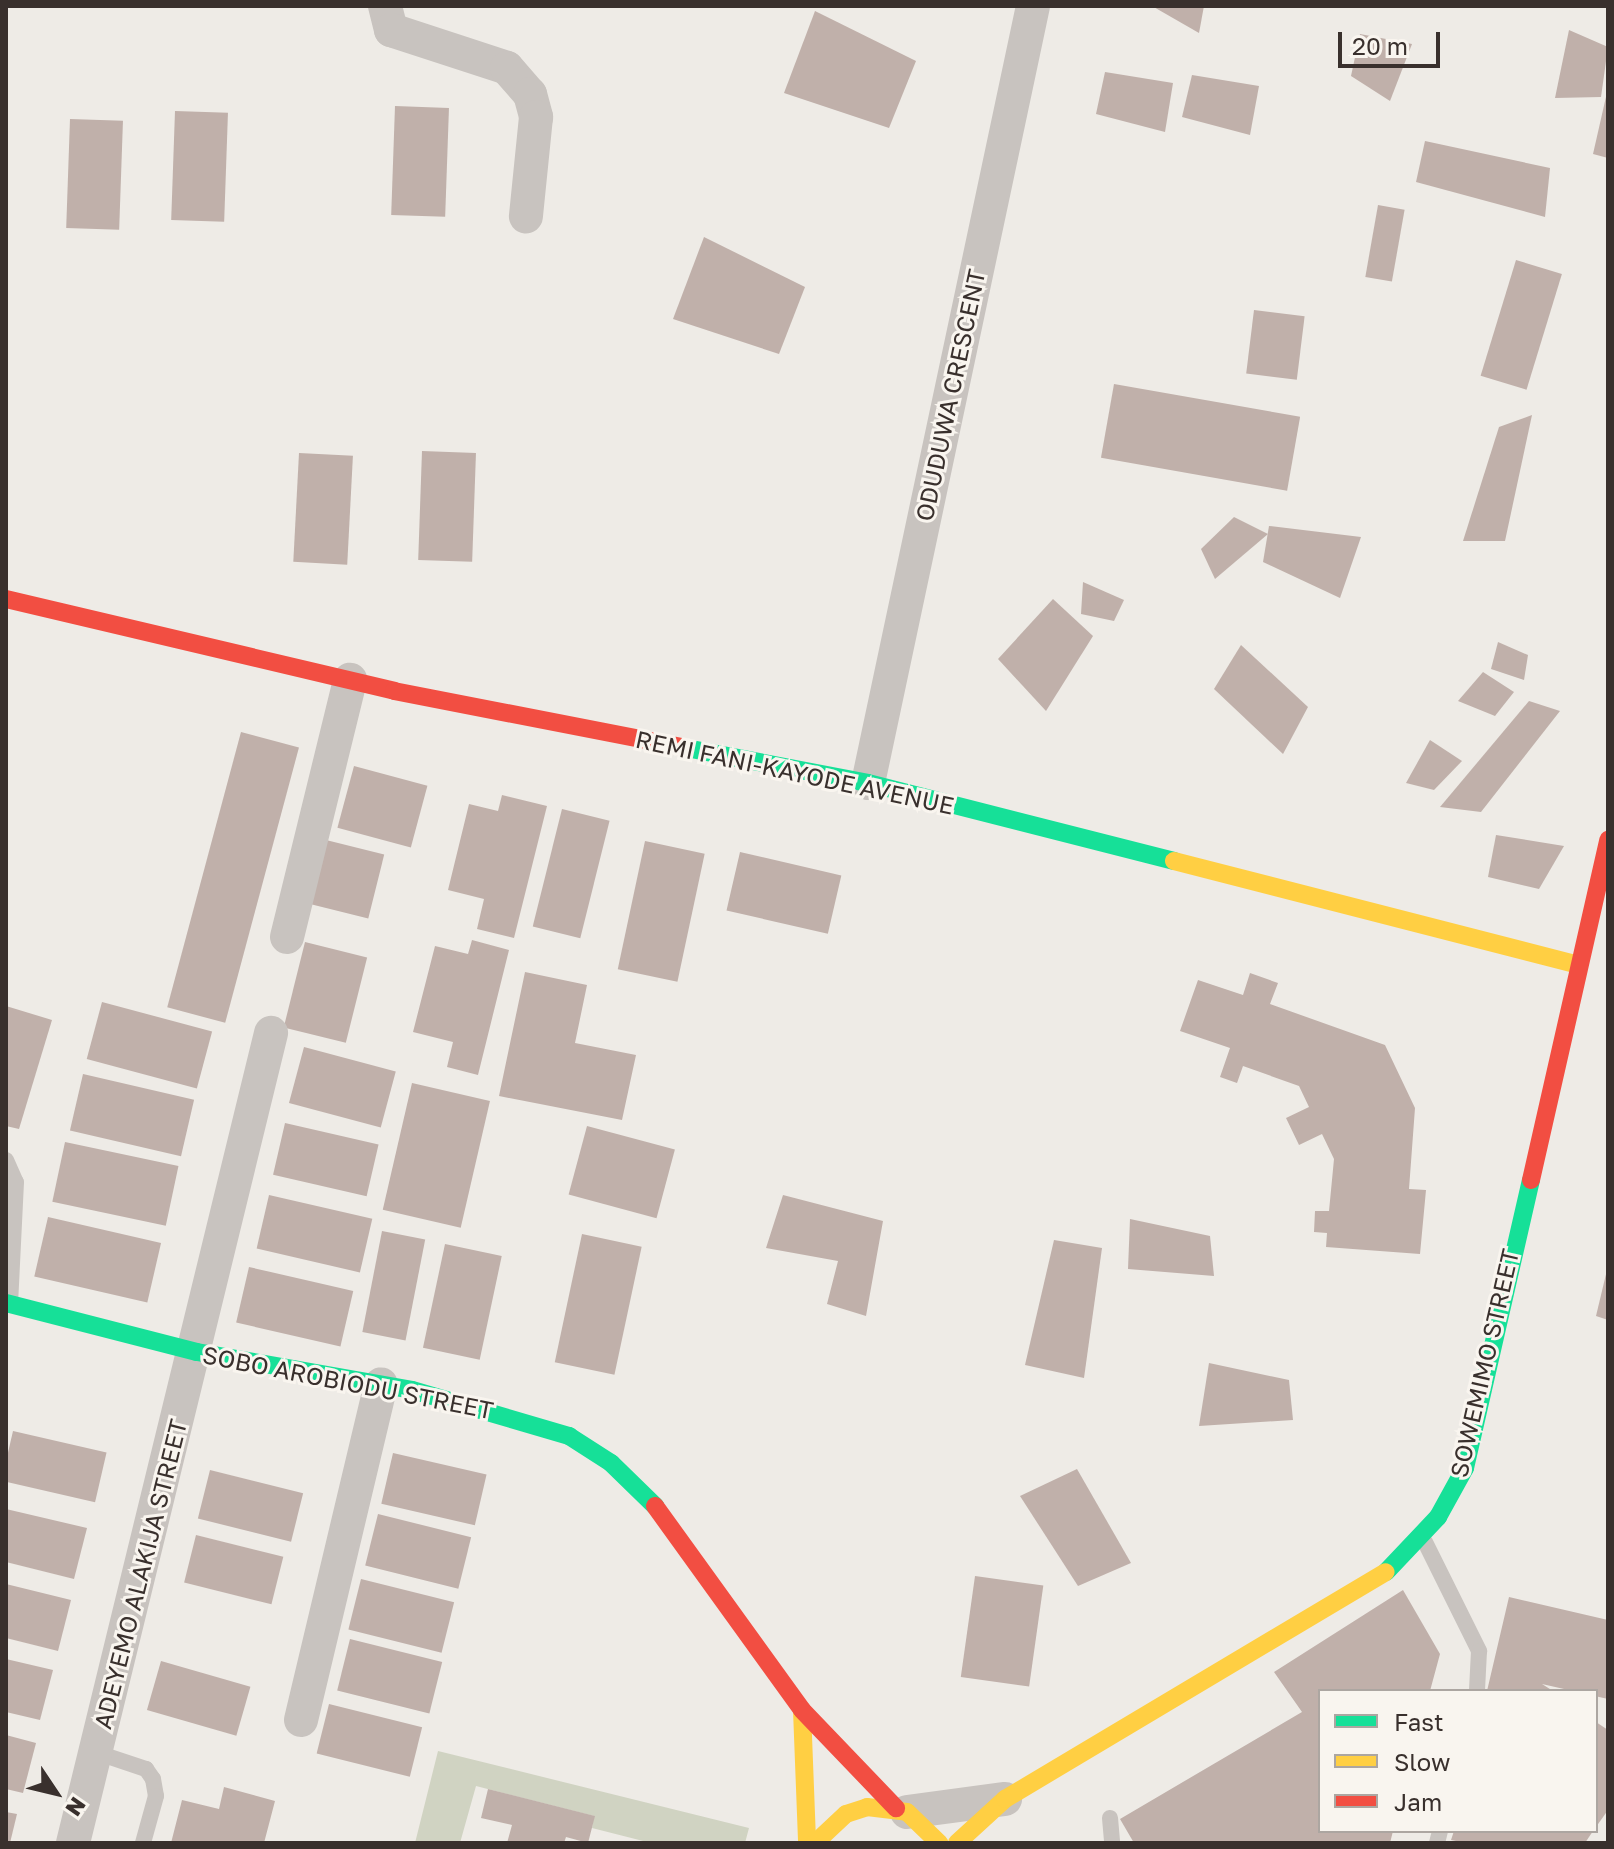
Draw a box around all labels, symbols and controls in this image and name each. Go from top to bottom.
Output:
scale bar [1342,16,1444,66]
text: 20 m [1352,31,1408,60]
street label: ODUDUWA CRESCENT [909,266,991,524]
street label: REMI FANI-KAYODE AVENUE [633,724,957,820]
street label: SOWEMIMO STREET [1444,1246,1524,1480]
street label: SOBO AROBIODU STREET [200,1340,496,1424]
street label: ADEYEMO ALAKIJA STREET [88,1416,192,1732]
legend [1318,1689,1598,1833]
text: Fast [1394,1707,1444,1736]
text: Slow [1394,1747,1450,1776]
north arrow [16,1753,96,1833]
text: Jam [1394,1787,1442,1816]
text: N [60,1792,92,1822]

